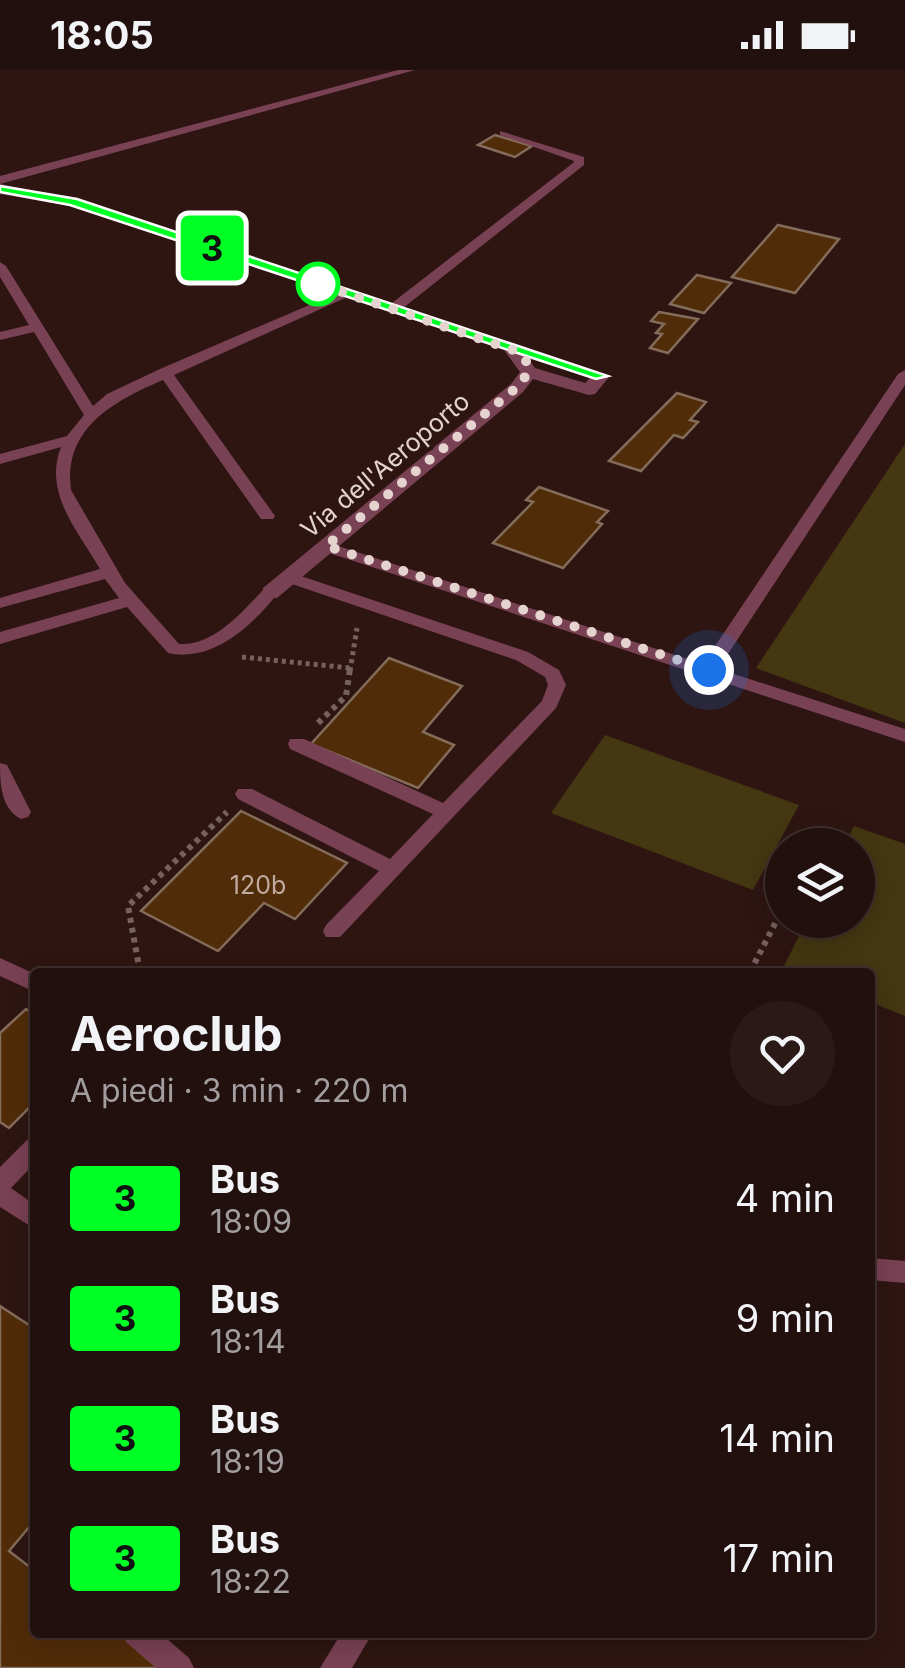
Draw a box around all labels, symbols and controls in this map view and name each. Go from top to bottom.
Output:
text: 18:05 [50,12,154,58]
line badge: 3 [180,216,244,280]
text: 3 [201,227,223,269]
unlabelled marker [297,263,339,305]
street label: Via dell'Aeroporto [295,386,475,544]
your location [684,645,734,695]
map controls [765,828,875,938]
button: layers [765,828,875,938]
house number: 120b [230,870,286,900]
button: heart [730,1001,835,1106]
text: Aeroclub [70,1004,283,1063]
text: A piedi · 3 min · 220 m [70,1071,409,1110]
text: Bus [210,1156,280,1202]
text: 4 min [735,1175,835,1221]
text: 3 [114,1177,136,1219]
text: 18:09 [210,1202,292,1241]
text: Bus [210,1276,280,1322]
text: 9 min [736,1295,835,1341]
text: 3 [114,1297,136,1339]
text: 18:14 [210,1322,286,1361]
text: Bus [210,1396,280,1442]
text: 14 min [719,1415,835,1461]
text: 3 [114,1417,136,1459]
text: 18:19 [210,1442,285,1481]
text: Bus [210,1516,280,1562]
text: 17 min [722,1535,835,1581]
text: 3 [114,1537,136,1579]
text: 18:22 [210,1562,291,1601]

